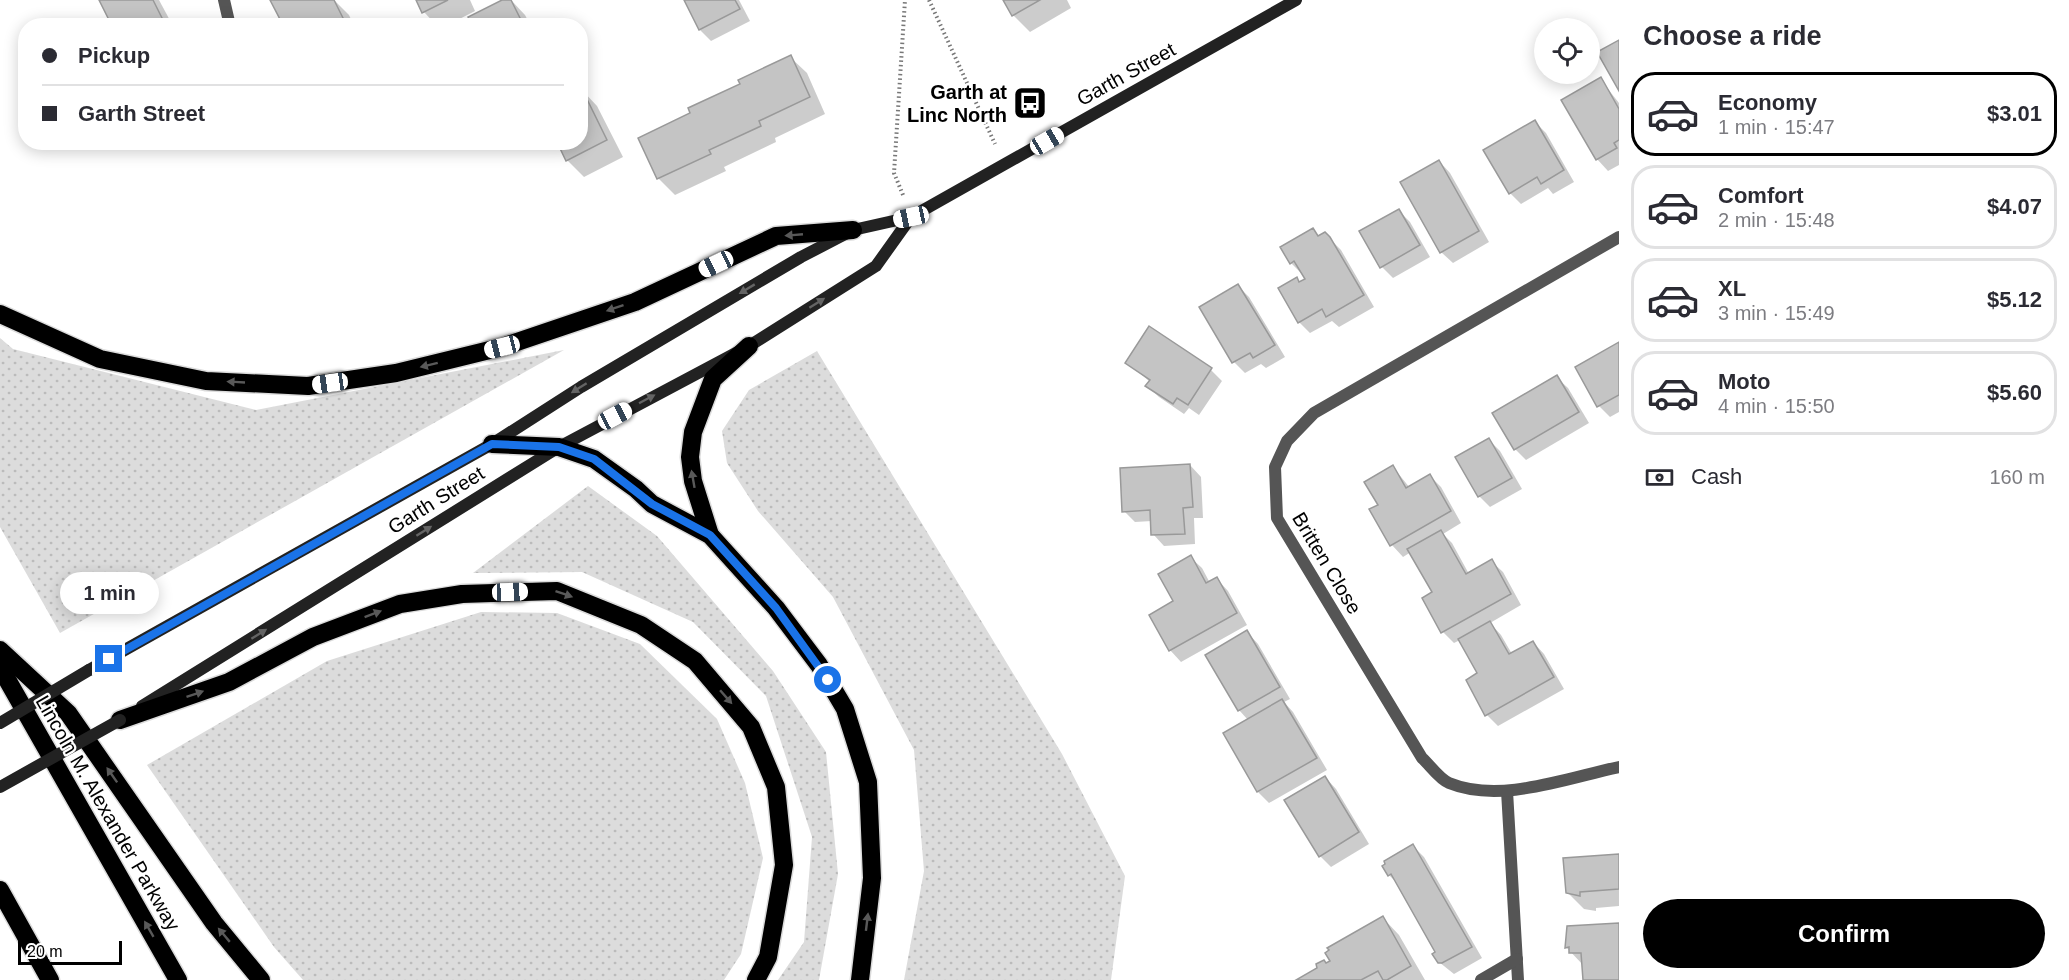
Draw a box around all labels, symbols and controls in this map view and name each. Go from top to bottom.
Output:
map controls [1534,18,1600,84]
button: locate [1534,18,1600,84]
text: Choose a ride [1643,21,1822,51]
street label: Garth Street [1073,38,1179,110]
text: Pickup [78,43,150,68]
place label: Garth at Linc North [907,81,1007,126]
bus stop icon: Garth at Linc North [1012,85,1048,121]
icon: car [1646,87,1700,141]
text: Economy [1718,90,1817,115]
text: Garth Street [78,101,205,126]
text: $3.01 [1987,101,2042,126]
text: 1 min · 15:47 [1718,116,1835,138]
car [1027,124,1067,158]
icon: car [1646,180,1700,234]
text: Comfort [1718,183,1804,208]
text: $4.07 [1987,194,2042,219]
car [892,204,930,230]
text: 2 min · 15:48 [1718,209,1835,231]
one-way arrow [785,230,804,240]
car [696,248,736,280]
icon: car [1646,273,1700,327]
text: XL [1718,276,1746,301]
one-way arrow [739,284,755,295]
text: $5.12 [1987,287,2042,312]
one-way arrow [808,298,825,309]
text: 3 min · 15:49 [1718,302,1835,324]
one-way arrow [606,304,624,314]
car [482,334,522,360]
one-way arrow [419,361,438,371]
icon: car [1646,366,1700,420]
text: Moto [1718,369,1771,394]
car [311,372,349,394]
one-way arrow [226,378,245,387]
text: $5.60 [1987,380,2042,405]
one-way arrow [571,383,587,394]
one-way arrow [639,394,656,404]
text: 4 min · 15:50 [1718,395,1835,417]
car [595,400,635,432]
icon: cash [1643,461,1676,494]
street label: Garth Street [384,462,488,538]
text: Cash [1691,464,1742,489]
text: 160 m [1989,466,2045,488]
one-way arrow [689,469,698,488]
street label: Britten Close [1288,508,1366,618]
one-way arrow [416,525,432,536]
callout: 1 min [60,572,158,614]
text: 1 min [83,582,136,604]
car [492,582,528,602]
one-way arrow [555,590,573,600]
one-way arrow [364,609,382,619]
one-way arrow [251,628,267,639]
route end [95,645,122,672]
route start [814,666,841,693]
one-way arrow [186,688,204,698]
one-way arrow [719,689,732,704]
street label: Lincoln M. Alexander Parkway [31,691,185,935]
one-way arrow [106,768,118,784]
button: Confirm [1643,899,2045,968]
one-way arrow [862,912,872,931]
one-way arrow [144,920,154,937]
one-way arrow [217,927,230,943]
scale bar [18,938,122,966]
text: 20 m [27,943,63,960]

